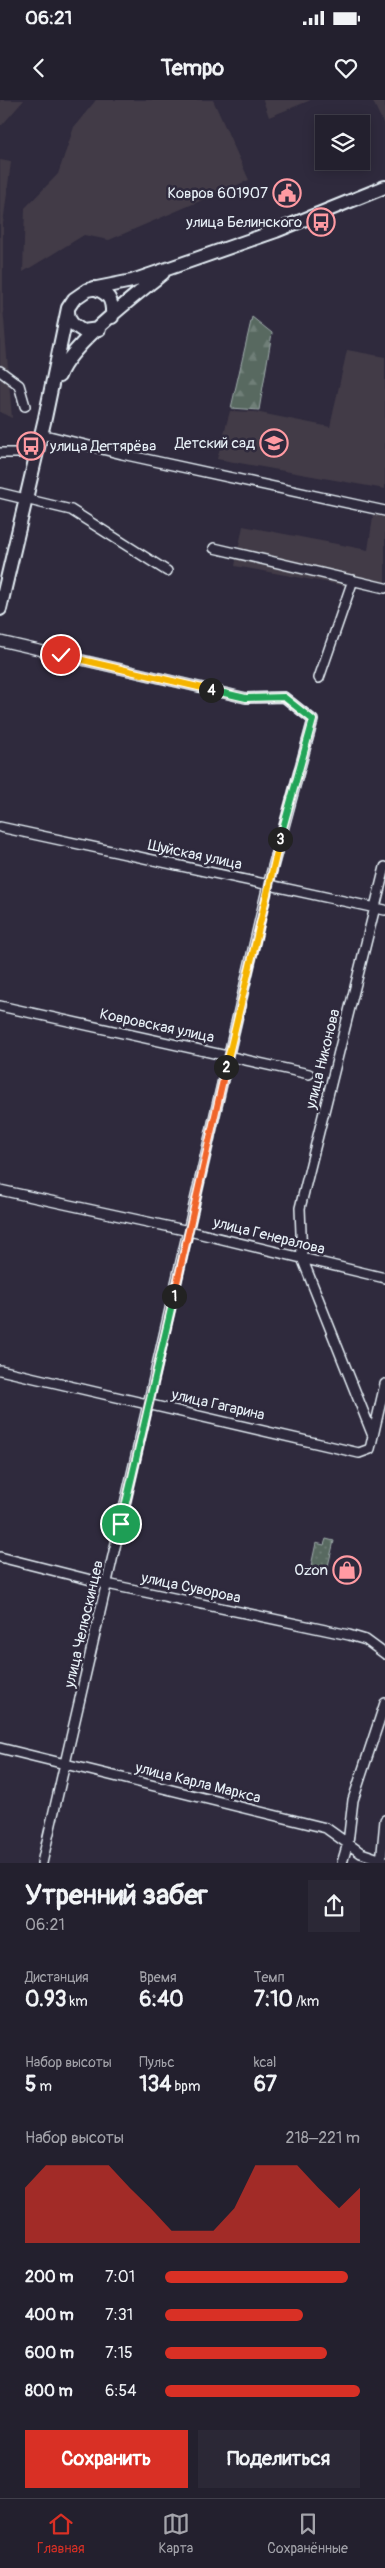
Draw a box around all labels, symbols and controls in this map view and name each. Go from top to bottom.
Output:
text: 06:21 [25,6,72,30]
icon: back [25,54,53,82]
text: Tempo [161,54,224,82]
icon: heart [332,54,360,82]
map controls [315,115,370,170]
button: layers [315,115,370,170]
public building icon: Ковров 601907 [272,178,302,208]
place label: Ковров 601907 [167,184,268,203]
bus stop icon: улица Белинского [306,207,336,237]
place label: улица Белинского [185,213,302,232]
school or university icon: Детский сад [259,428,289,458]
bus stop icon: улица Дегтярёва [16,431,46,461]
place label: Детский сад [174,434,255,453]
place label: улица Дегтярёва [49,437,156,456]
pin [40,634,82,676]
icon: check [47,641,75,669]
pin: 4 [198,678,224,702]
text: 4 [207,682,216,699]
pin: 3 [268,826,292,852]
text: 3 [277,831,284,848]
street label: Шуйская улица [146,836,244,874]
street label: Ковровская улица [98,1005,216,1047]
street label: улица Никонова [301,1007,345,1112]
pin: 2 [214,1054,238,1080]
text: 2 [223,1059,230,1076]
street label: улица Генералова [210,1213,327,1259]
pin: 1 [162,1284,186,1308]
text: 1 [172,1288,177,1305]
street label: улица Гагарина [169,1385,266,1425]
pin [100,1503,142,1545]
icon: arrive [107,1510,135,1538]
shop icon: Ozon [332,1555,362,1585]
street label: улица Челюскинцев [60,1558,108,1691]
place label: Ozon [294,1561,328,1580]
street label: улица Суворова [139,1568,242,1608]
street label: улица Карла Маркса [132,1758,263,1808]
text: Утренний забег [25,1878,208,1913]
button: share [308,1880,360,1932]
text: 06:21 [25,1915,65,1935]
text: Дистанция [25,1969,89,1986]
text: Время [139,1969,177,1986]
text: Темп [254,1969,285,1986]
text: 0.93 [25,1986,66,2013]
text: 6:40 [139,1986,184,2013]
text: 7:10 [254,1986,293,2013]
text: km [66,1993,88,2010]
text: /km [293,1993,319,2010]
text: Набор высоты [25,2054,112,2071]
text: Пульс [139,2054,175,2071]
text: kcal [254,2054,276,2071]
text: 5 [25,2071,36,2098]
text: 134 [139,2071,171,2098]
text: 67 [254,2071,277,2098]
text: m [36,2078,52,2095]
text: bpm [171,2078,200,2095]
text: Набор высоты [25,2128,124,2148]
text: 218–221 m [285,2128,360,2148]
text: 200 m [25,2267,73,2287]
text: 7:01 [105,2267,135,2287]
text: 400 m [25,2305,74,2325]
text: 7:31 [105,2305,133,2325]
text: 600 m [25,2343,74,2363]
text: 7:15 [105,2343,133,2363]
text: 800 m [25,2381,73,2401]
text: 6:54 [105,2381,137,2401]
button: Сохранить [25,2430,188,2488]
button: Поделиться [198,2430,360,2488]
tab: Главная [37,2510,85,2557]
tab: Карта [159,2510,193,2557]
tab: Сохранённые [267,2510,348,2557]

